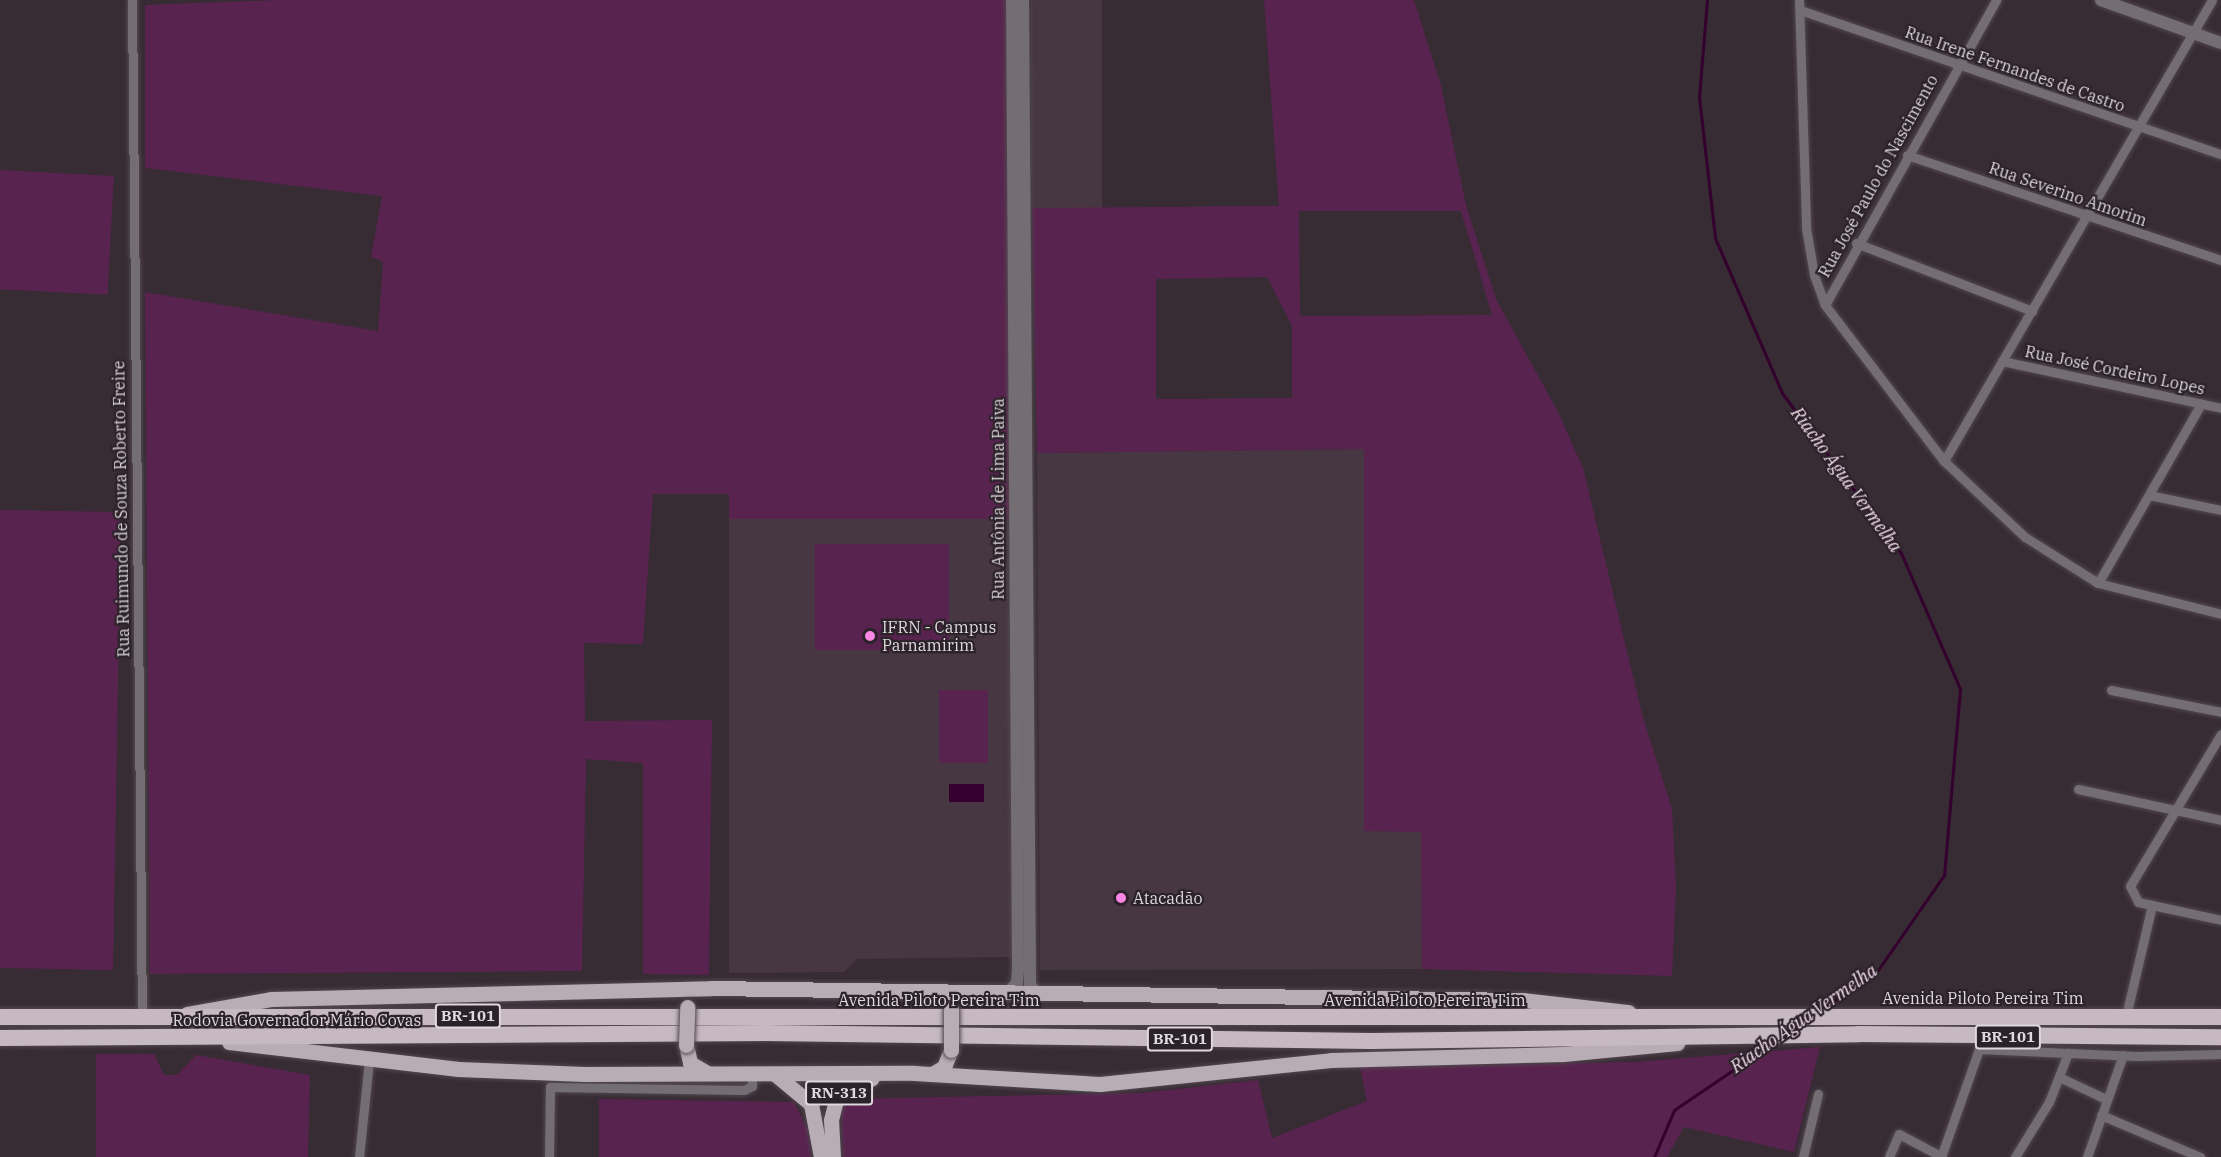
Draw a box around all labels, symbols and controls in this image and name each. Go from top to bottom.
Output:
street label: Rua Irene Fernandes de Castro [1903,22,2127,116]
street label: Rua José Paulo do Nascimento [1814,71,1942,281]
street label: Rua Severino Amorim [1987,158,2149,230]
street label: Rua José Cordeiro Lopes [2023,342,2207,398]
street label: Rua Ruimundo de Souza Roberto Freire [109,360,133,658]
street label: Rua Antônia de Lima Paiva [988,398,1008,600]
water label: Riacho Água Vermelha [1786,403,1906,557]
place label: IFRN - Campus Parnamirim [882,617,996,655]
marker: IFRN - Campus Parnamirim [863,629,877,643]
place label: Atacadão [1133,888,1203,908]
marker: Atacadão [1114,891,1128,905]
water label: Riacho Água Vermelha [1726,960,1882,1078]
street label: Avenida Piloto Pereira Tim [1882,988,2084,1008]
street label: Avenida Piloto Pereira Tim [838,990,1040,1010]
street label: Avenida Piloto Pereira Tim [1324,990,1526,1010]
road number: BR-101 [434,1004,502,1028]
street label: Rodovia Governador Mário Covas [173,1010,421,1030]
road number: BR-101 [1974,1025,2042,1049]
road number: BR-101 [1146,1027,1214,1051]
road number: RN-313 [804,1081,874,1105]

